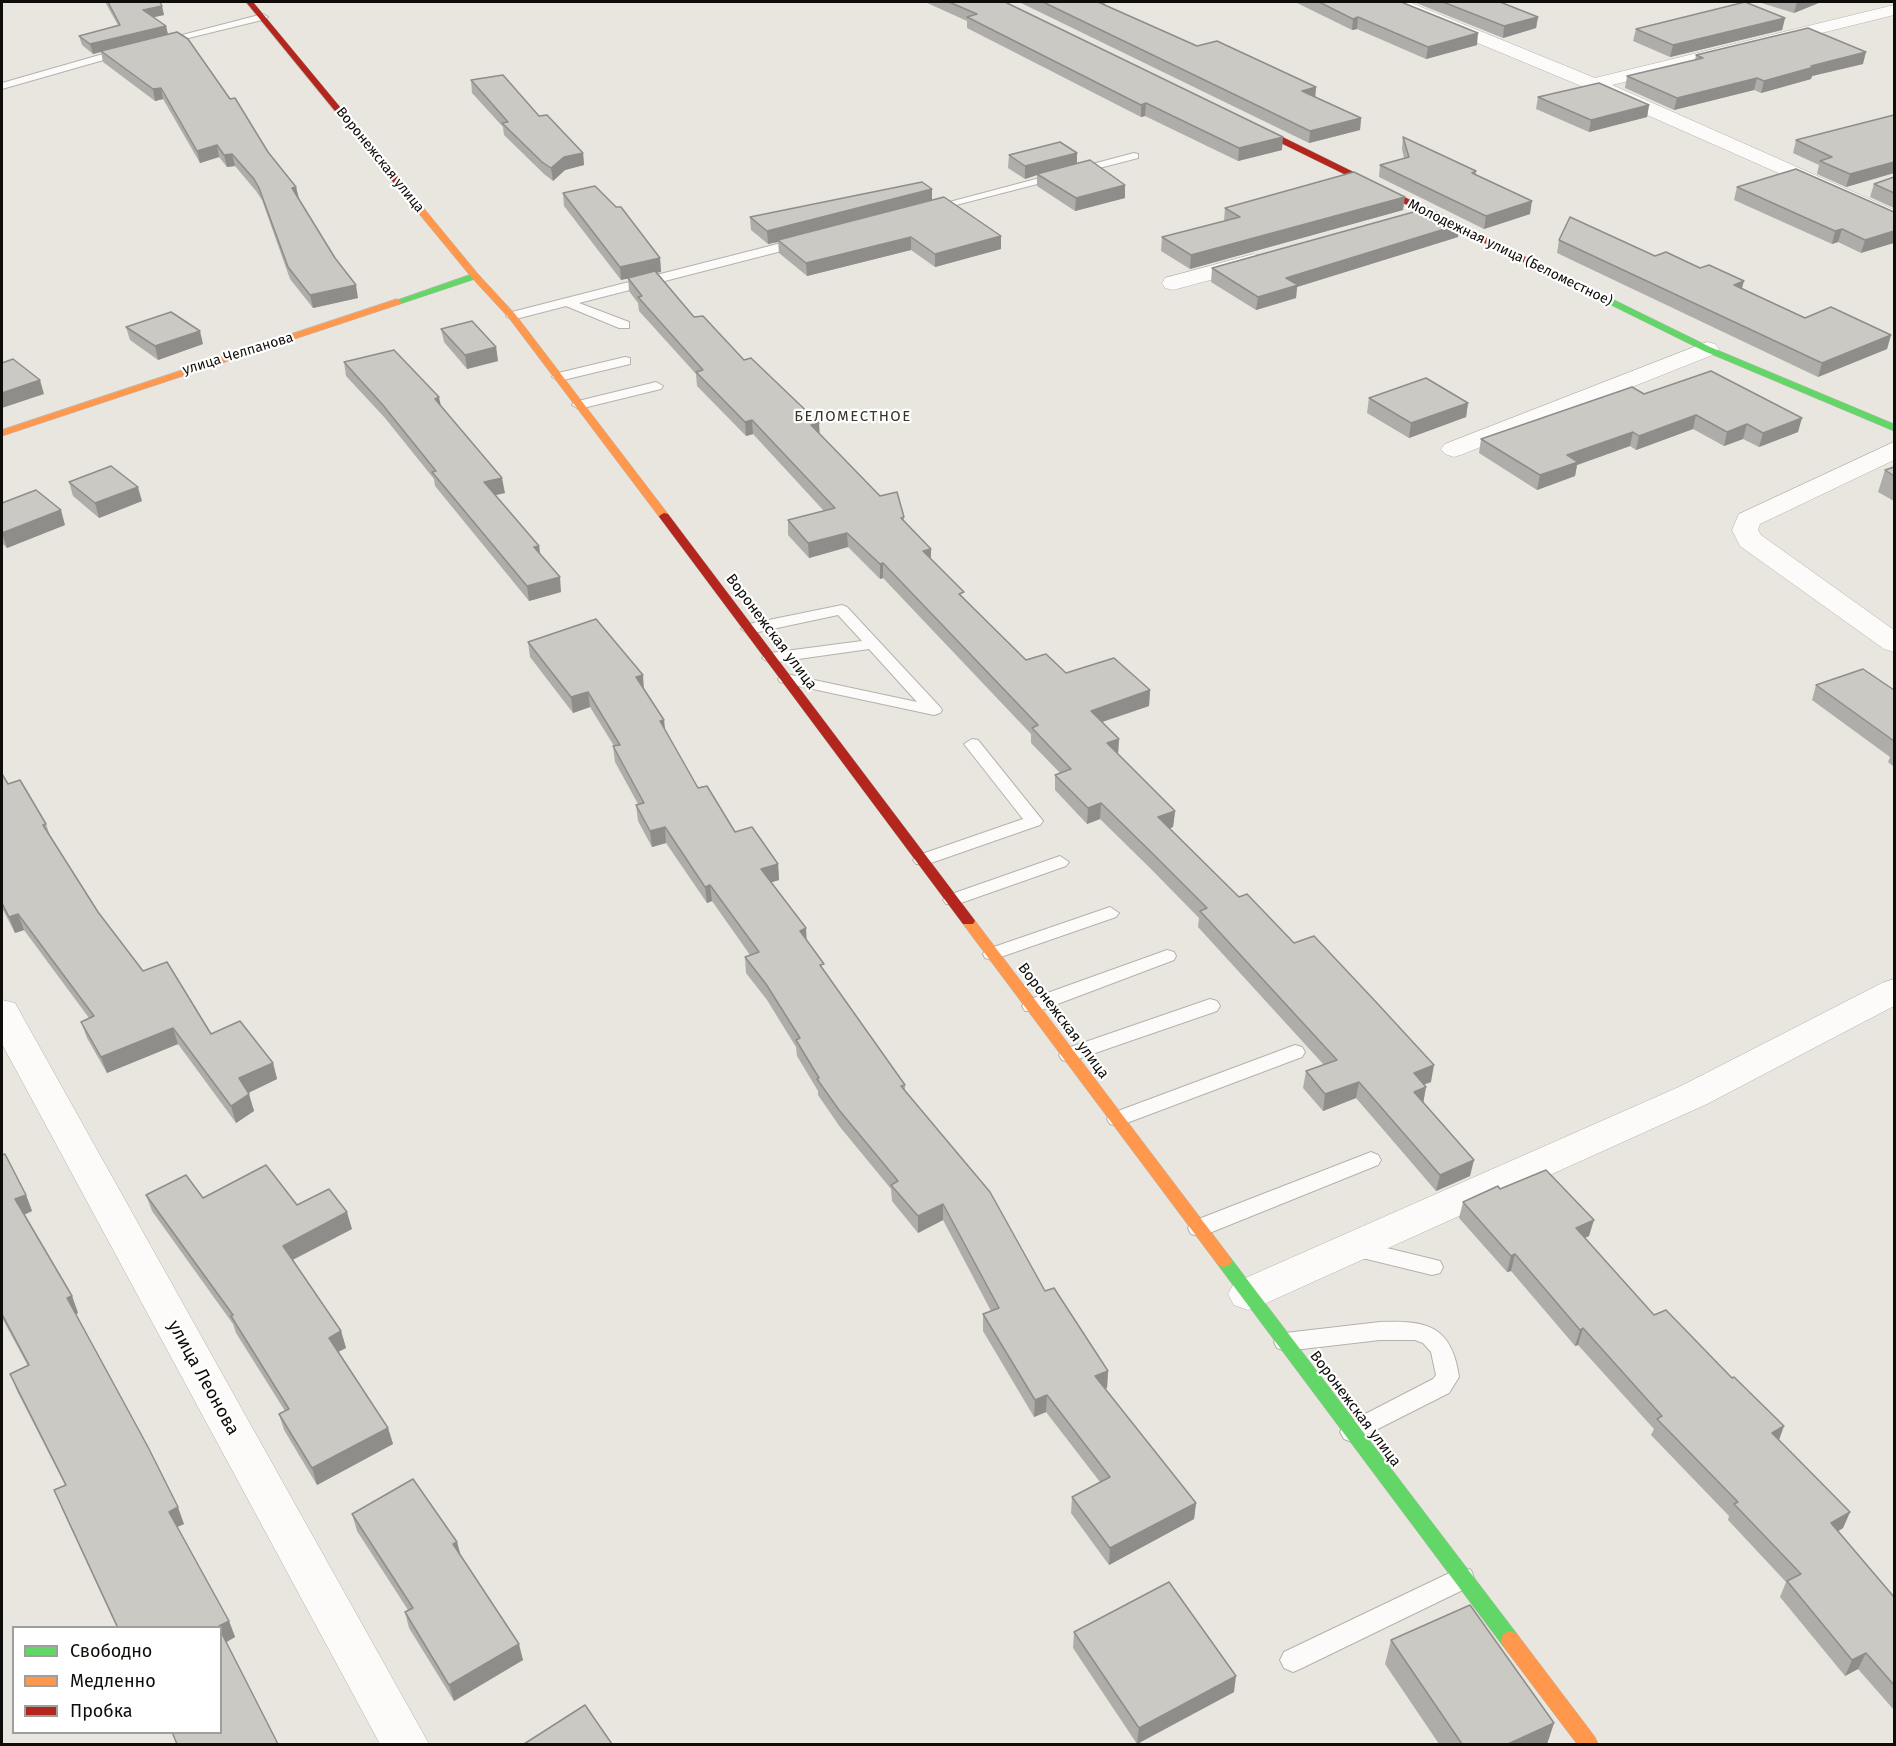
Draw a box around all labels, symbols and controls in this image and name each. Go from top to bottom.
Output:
street label: Воронежская улица [332,104,428,216]
street label: Молодежная улица (Беломестное) [1405,196,1615,310]
street label: улица Челпанова [181,329,295,379]
district label: БЕЛОМЕСТНОЕ [794,408,912,426]
street label: Воронежская улица [722,571,820,693]
street label: Воронежская улица [1014,960,1112,1082]
street label: улица Леонова [163,1317,243,1439]
street label: Воронежская улица [1306,1348,1404,1470]
legend [12,1626,222,1734]
text: Свободно [70,1640,152,1662]
text: Медленно [70,1670,156,1692]
text: Пробка [70,1700,133,1722]

